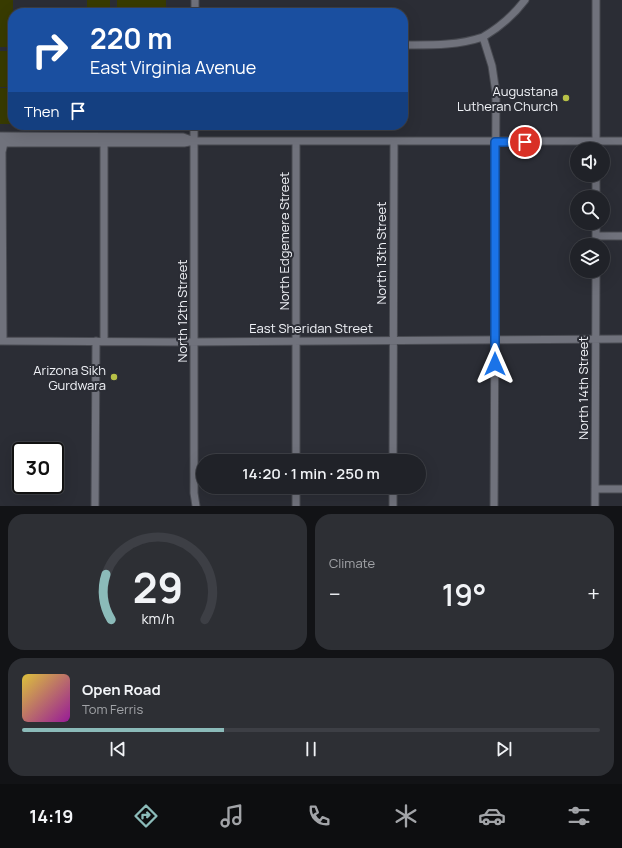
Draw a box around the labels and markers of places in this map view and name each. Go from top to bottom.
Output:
place label: Augustana Lutheran Church [457,82,558,115]
marker: Augustana Lutheran Church [561,93,571,103]
pin [508,125,542,159]
place label: Arizona Sikh Gurdwara [33,361,106,394]
marker: Arizona Sikh Gurdwara [109,372,119,382]

